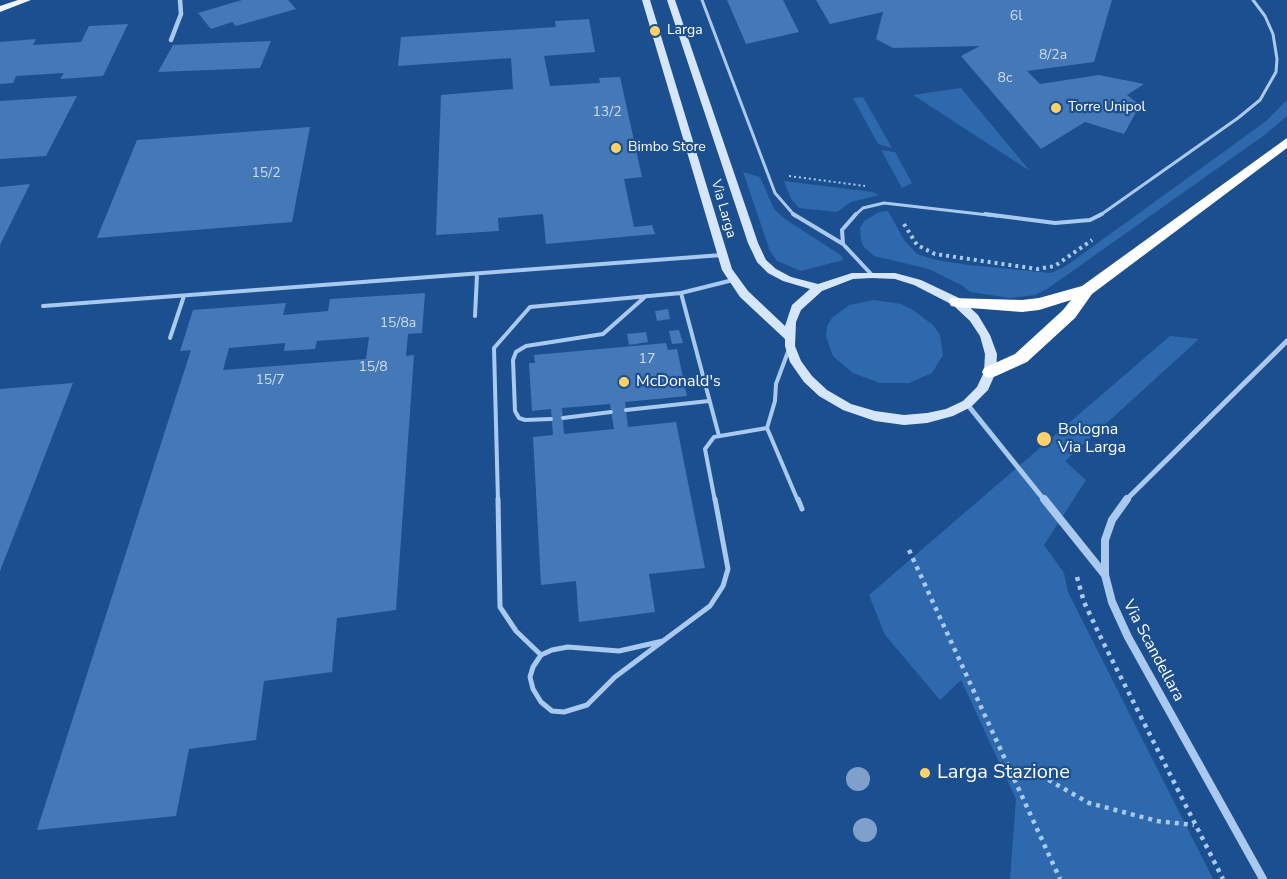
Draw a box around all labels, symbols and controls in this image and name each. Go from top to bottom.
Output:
house number: 6l [1010,9,1022,25]
place label: Larga [667,23,703,39]
marker: Larga [648,24,662,38]
house number: 8/2a [1039,48,1067,64]
house number: 8c [998,71,1012,87]
place label: Torre Unipol [1068,100,1146,116]
marker: Torre Unipol [1049,101,1063,115]
house number: 13/2 [592,105,622,121]
place label: Bimbo Store [628,140,706,156]
marker: Bimbo Store [609,141,623,155]
house number: 15/2 [251,166,281,182]
street label: Via Larga [707,178,739,240]
house number: 15/8a [380,316,416,332]
house number: 17 [639,352,655,368]
house number: 15/8 [358,360,388,376]
place label: McDonald's [636,372,721,392]
house number: 15/7 [255,373,285,389]
marker: McDonald's [617,375,631,389]
place label: Bologna Via Larga [1058,420,1126,458]
marker: Bologna Via Larga [1035,430,1053,448]
street label: Via Scandellara [1118,597,1188,705]
place label: Larga Stazione [937,761,1070,785]
marker: Larga Stazione [918,766,932,780]

